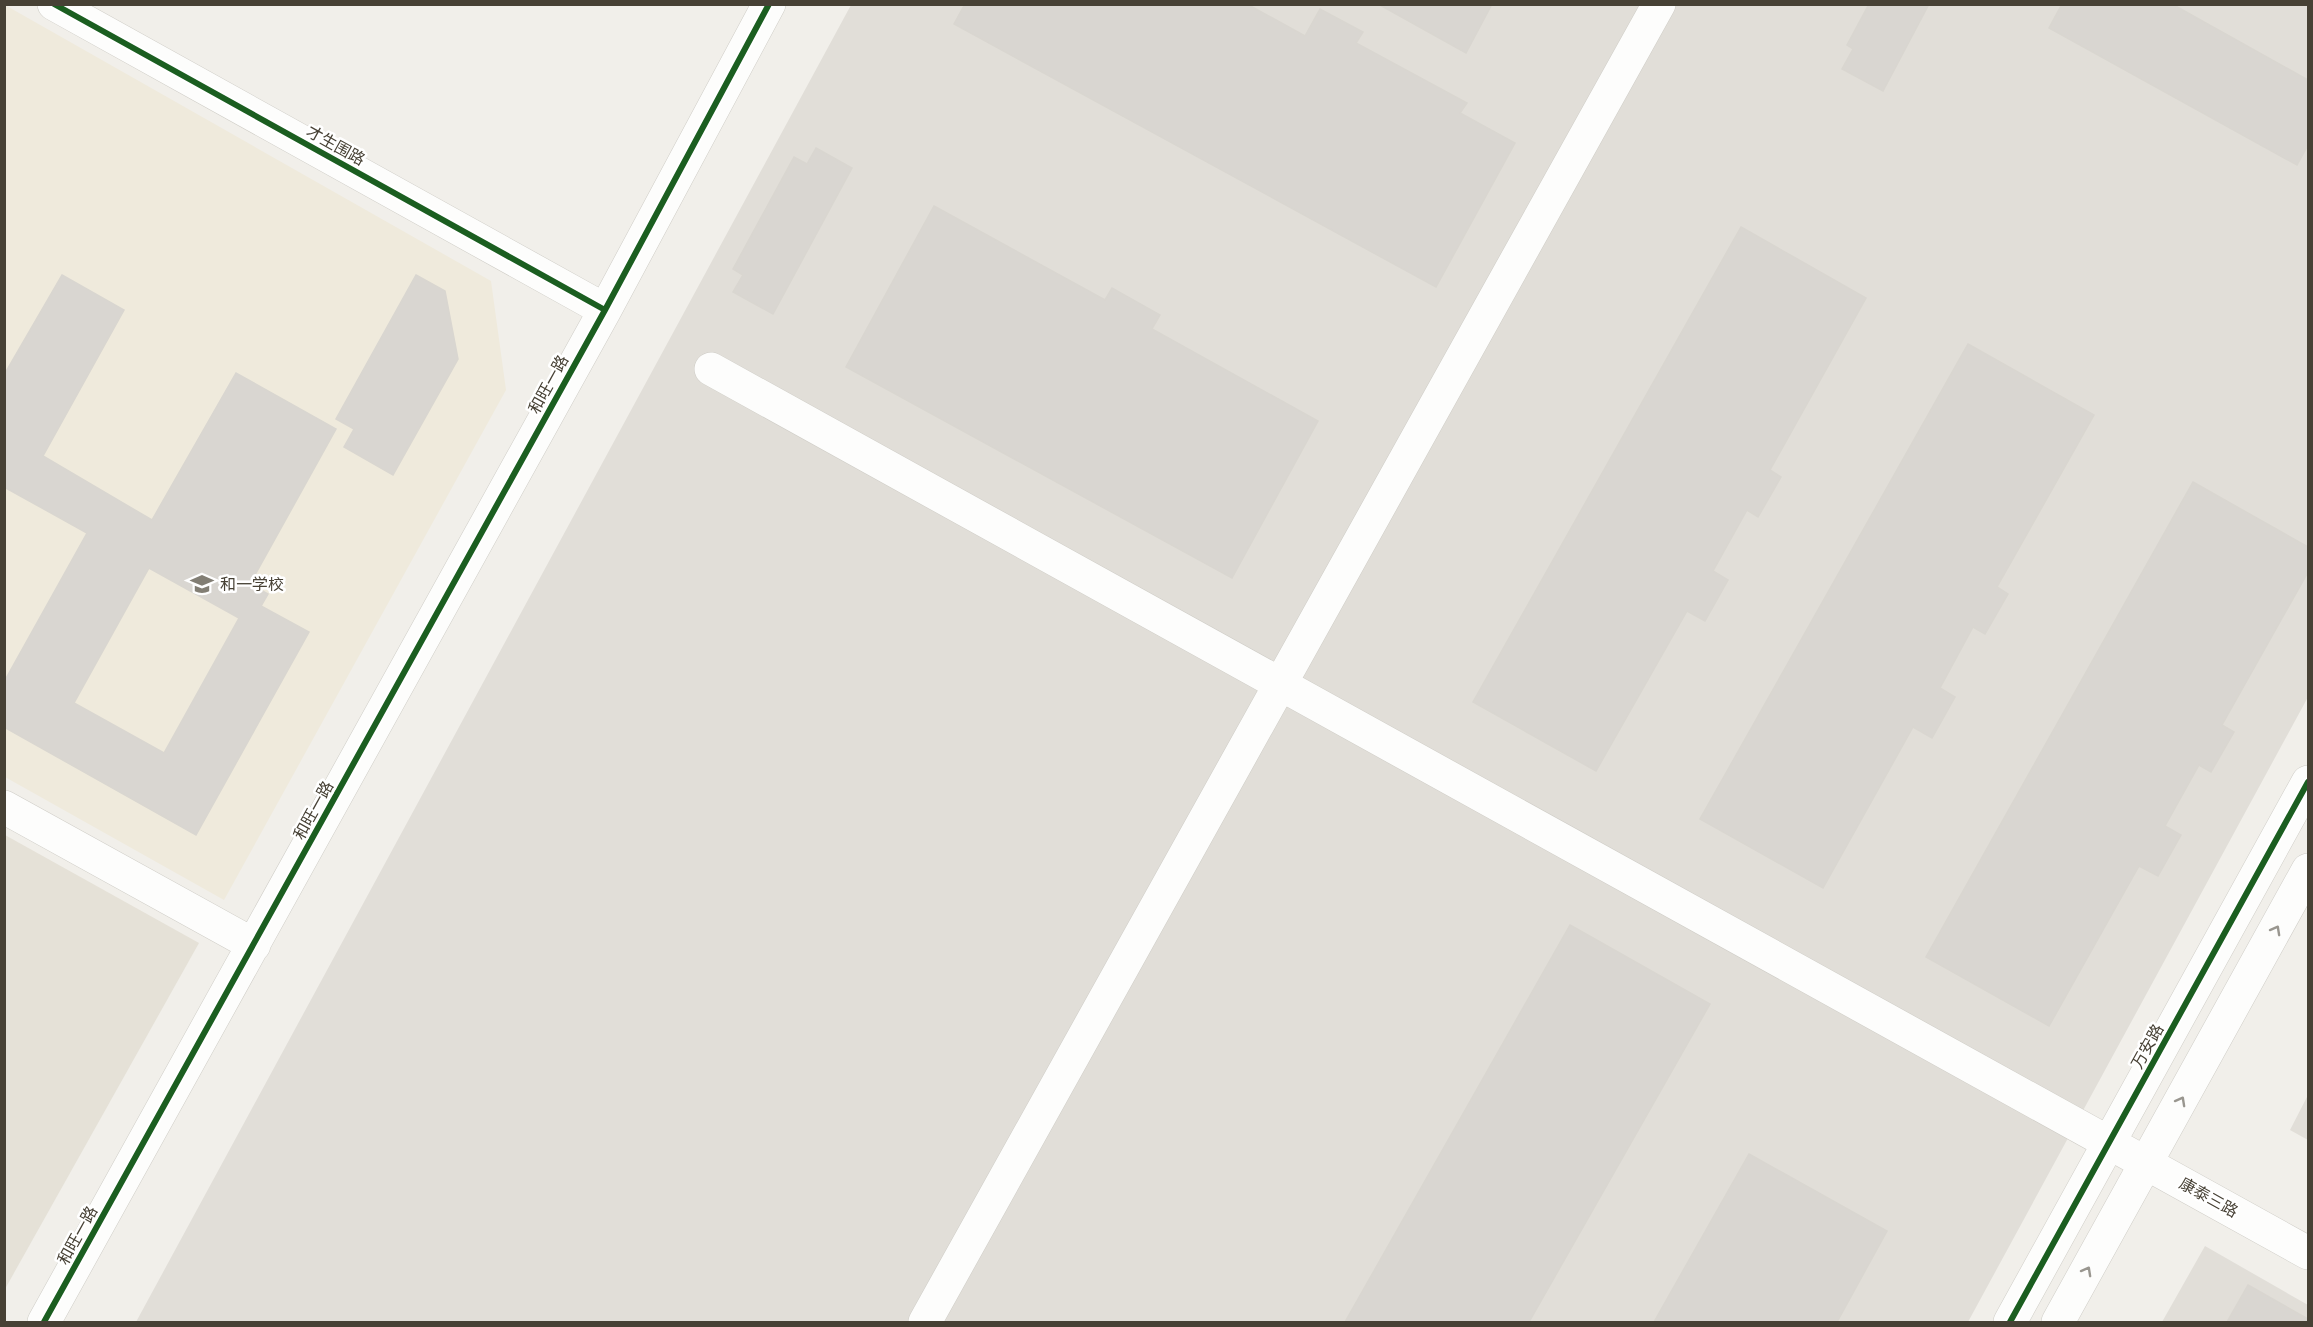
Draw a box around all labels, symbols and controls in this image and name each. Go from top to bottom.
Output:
street label: 才生围路 [303,121,369,169]
street label: 和旺一路 [524,351,572,417]
school or university icon: 和一学校 [189,571,215,597]
place label: 和一学校 [220,574,284,594]
street label: 和旺一路 [289,777,337,843]
one-way arrow [2268,926,2280,936]
street label: 万安路 [2127,1020,2167,1072]
one-way arrow [2174,1096,2185,1107]
street label: 康泰三路 [2176,1173,2242,1221]
street label: 和旺一路 [53,1202,101,1268]
one-way arrow [2080,1267,2091,1277]

